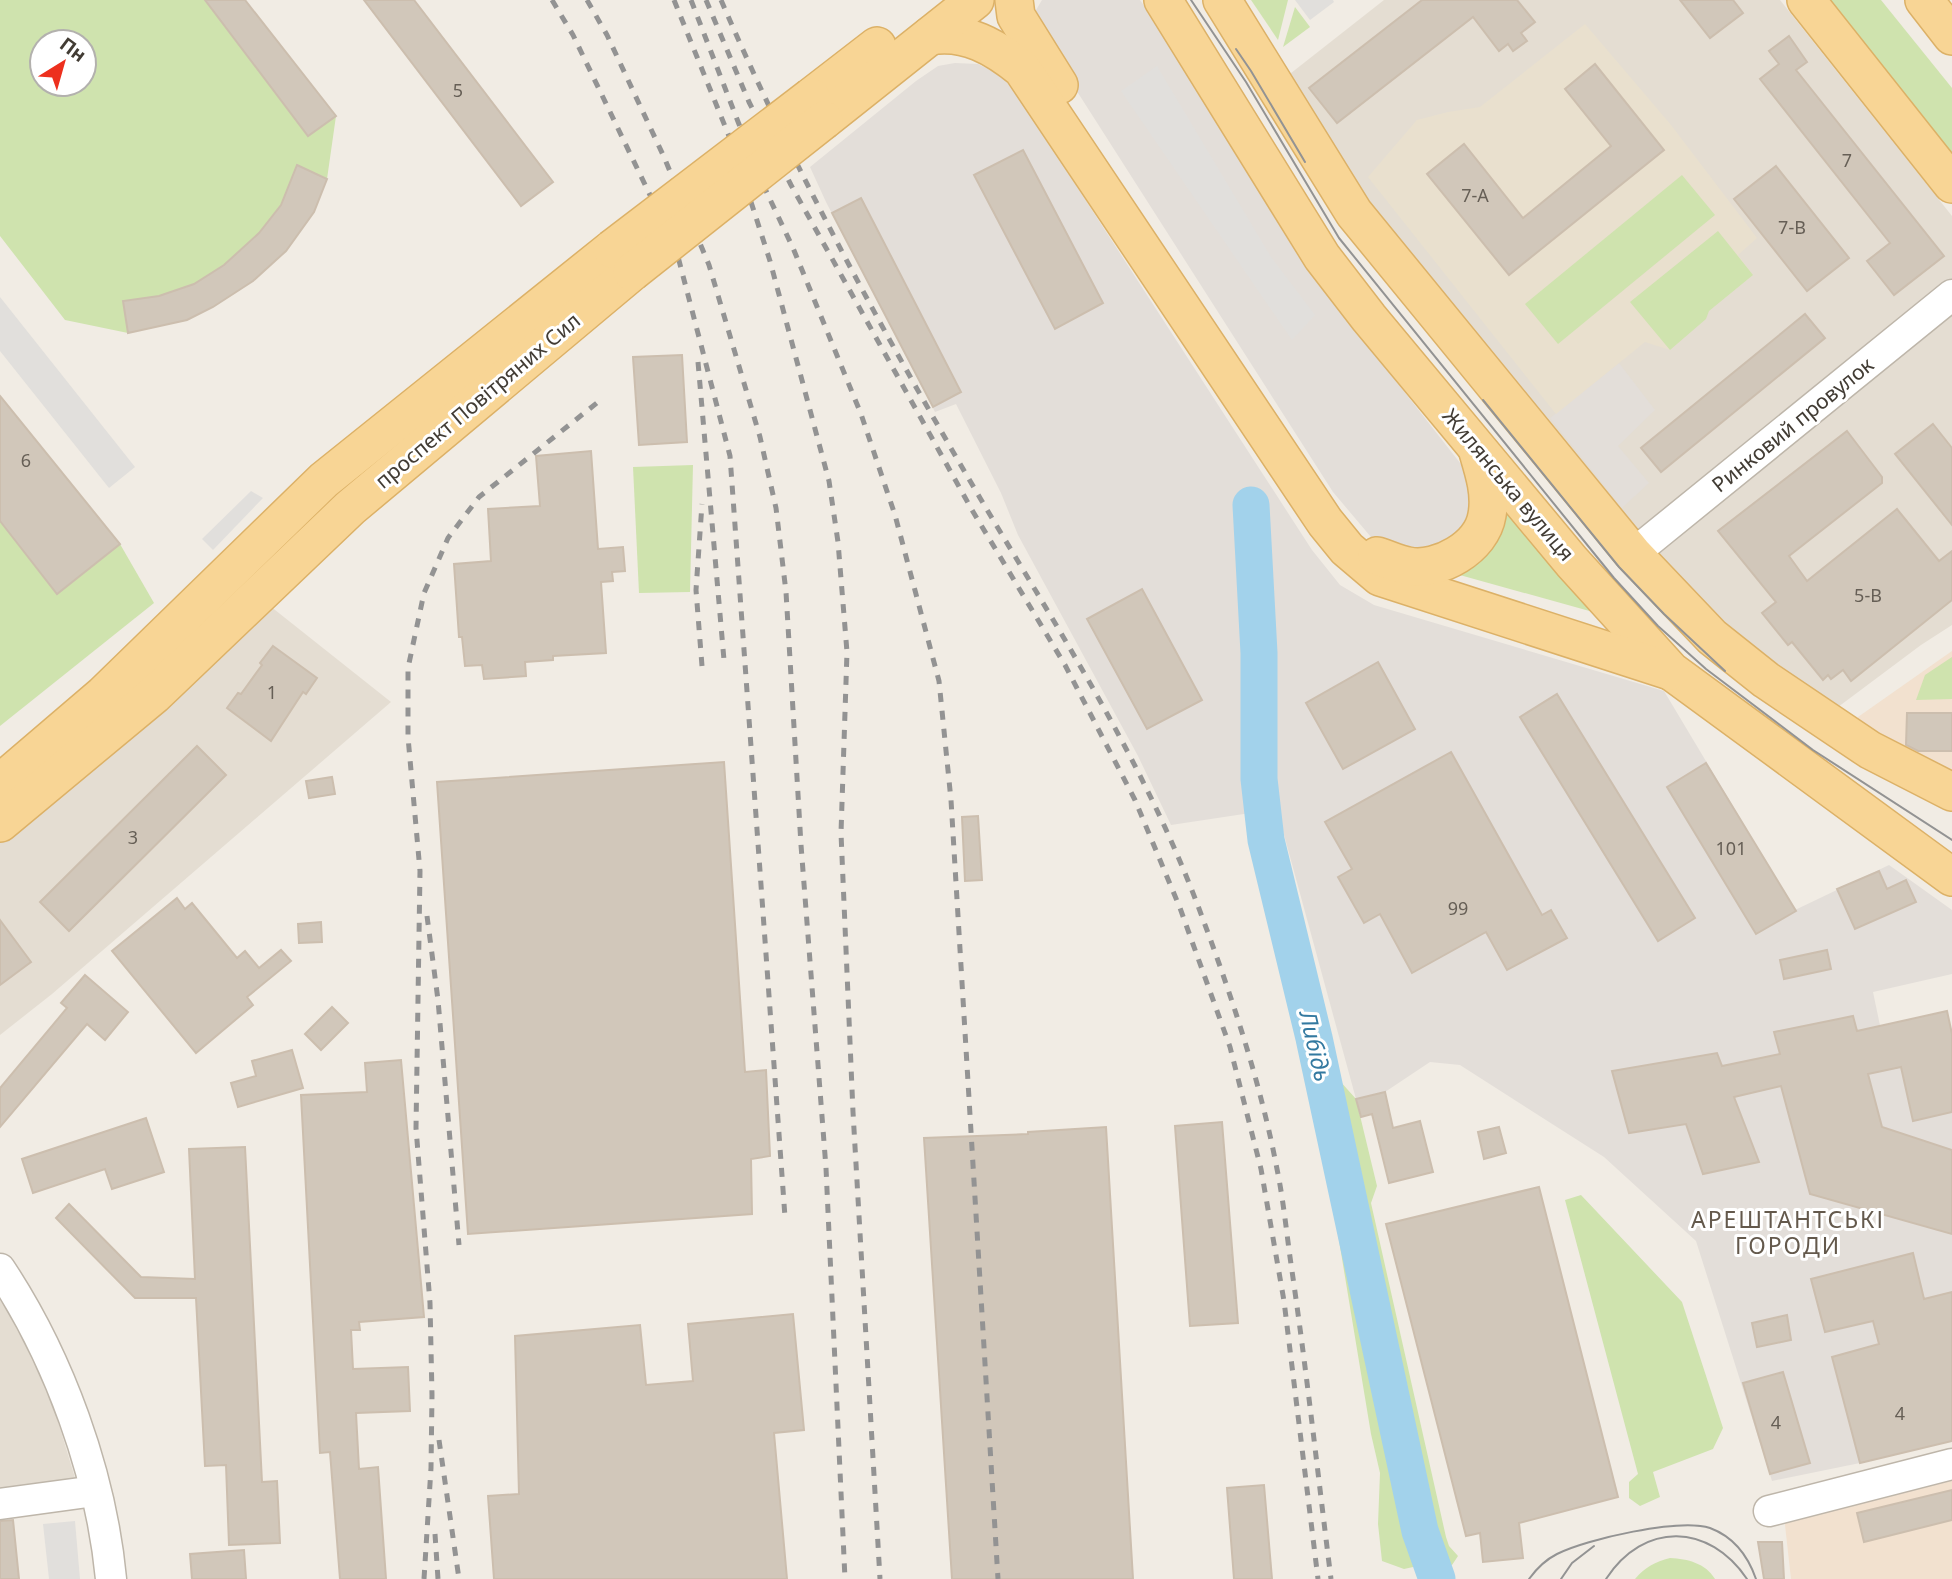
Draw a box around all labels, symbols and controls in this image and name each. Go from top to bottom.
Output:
north arrow [28,28,98,98]
text: Пн [55,31,92,68]
house number: 5 [453,78,463,102]
house number: 7 [1842,148,1852,172]
house number: 7-А [1461,183,1489,207]
house number: 7-В [1778,215,1806,239]
street label: проспект Повітряних Сил [369,306,586,494]
street label: Ринковий провулок [1706,350,1879,498]
street label: Жилянська вулиця [1437,402,1581,566]
house number: 6 [21,448,31,472]
house number: 5-В [1854,583,1882,607]
house number: 1 [267,680,277,704]
house number: 3 [128,825,138,849]
house number: 101 [1716,836,1746,860]
house number: 99 [1448,896,1468,920]
water label: Либідь [1292,1006,1340,1084]
district label: АРЕШТАНТСЬКІ ГОРОДИ [1691,1203,1885,1261]
house number: 4 [1895,1401,1905,1425]
house number: 4 [1771,1410,1781,1434]

